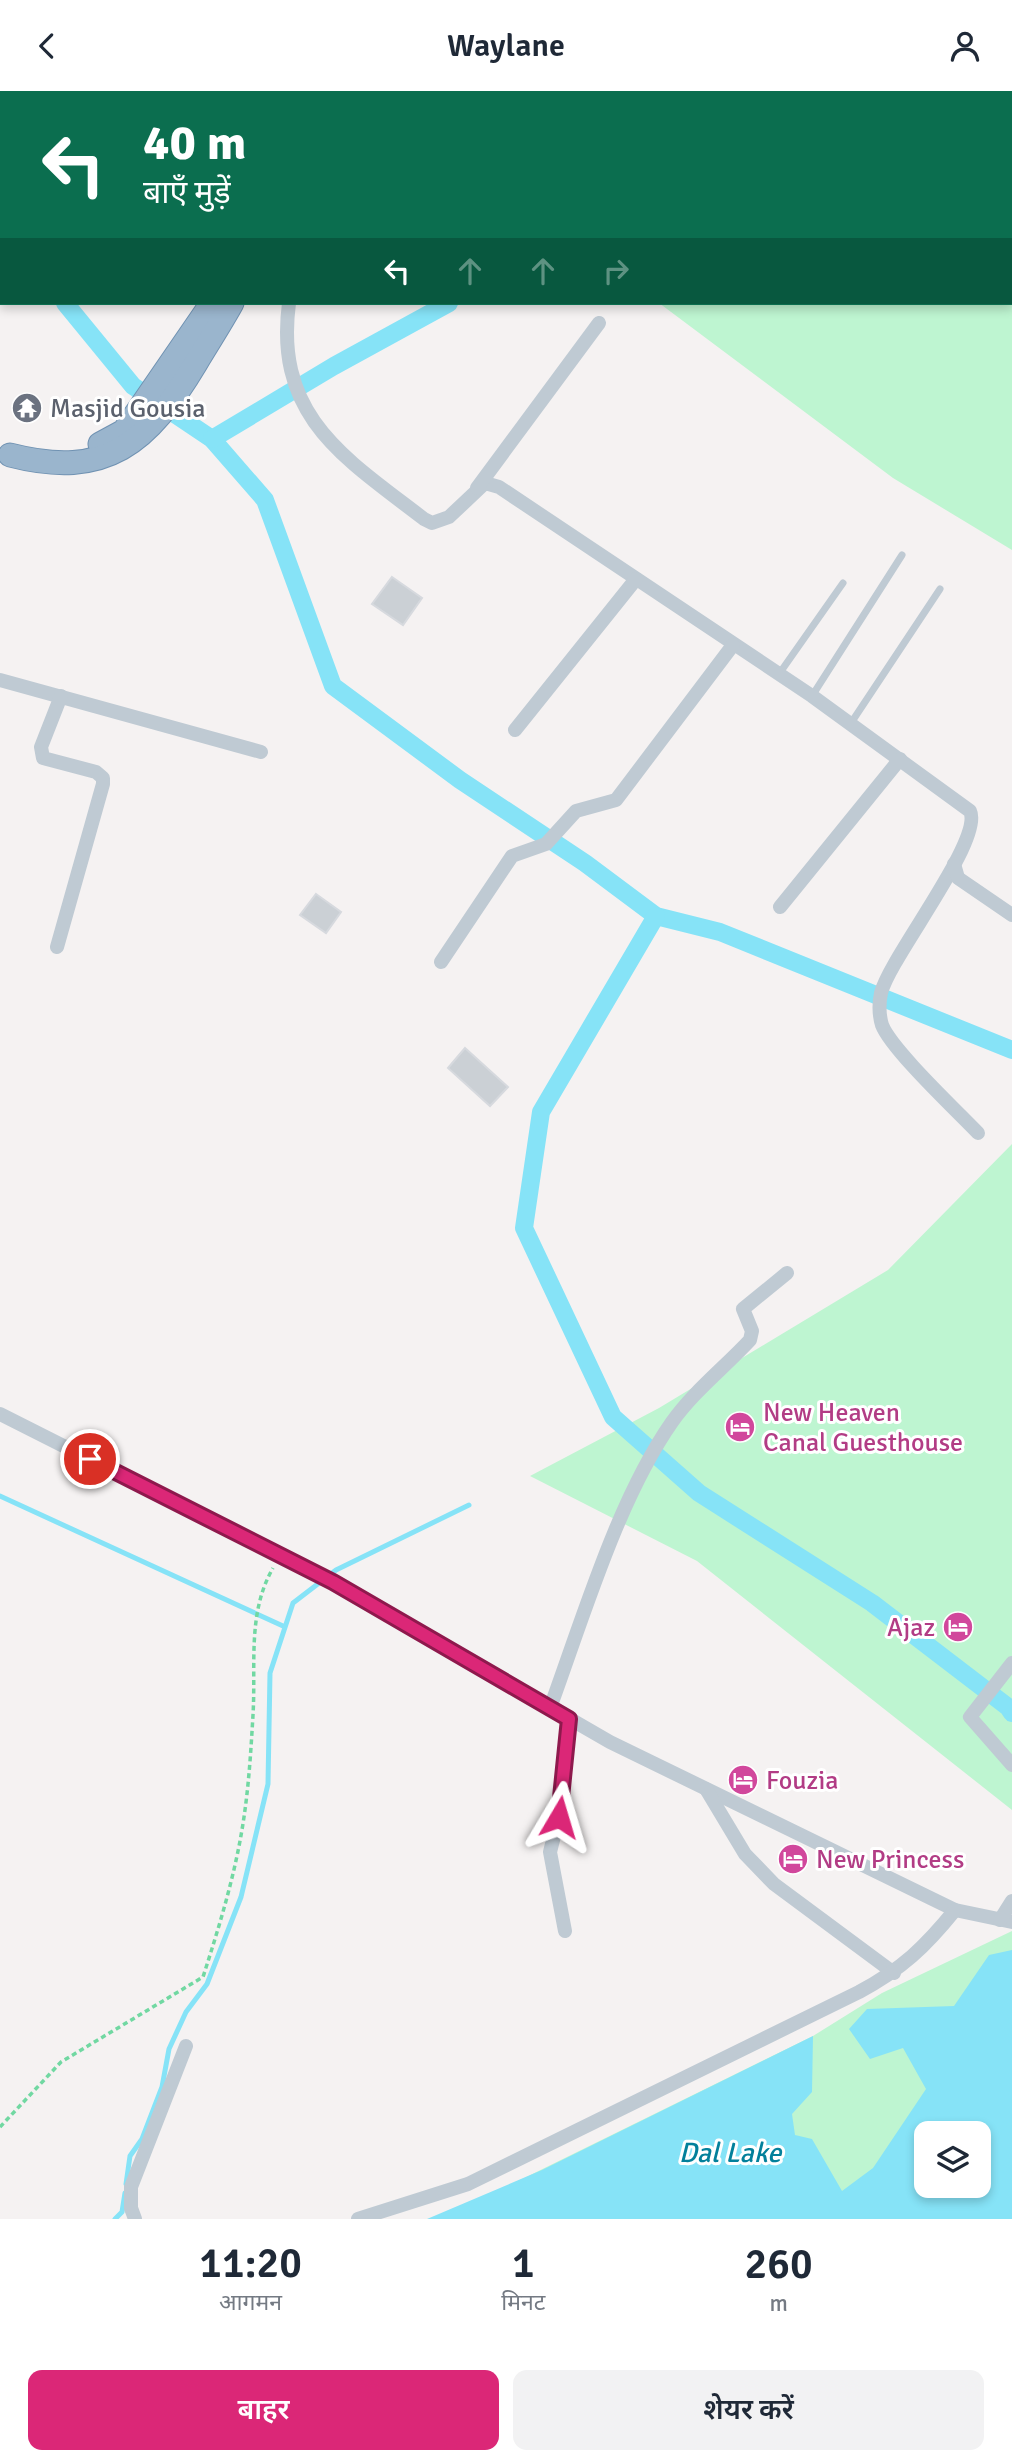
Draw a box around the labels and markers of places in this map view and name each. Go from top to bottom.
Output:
temple icon: Masjid Gousia [10,391,44,425]
place label: Masjid Gousia [50,393,206,425]
place label: New Heaven Canal Guesthouse [763,1397,963,1459]
hotel icon: New Heaven Canal Guesthouse [723,1410,757,1444]
pin [60,1429,120,1489]
hotel icon: Ajaz [941,1610,975,1644]
place label: Ajaz [887,1612,935,1644]
hotel icon: Fouzia [726,1763,760,1797]
place label: Fouzia [766,1765,838,1797]
hotel icon: New Princess [776,1842,810,1876]
place label: New Princess [816,1844,964,1876]

